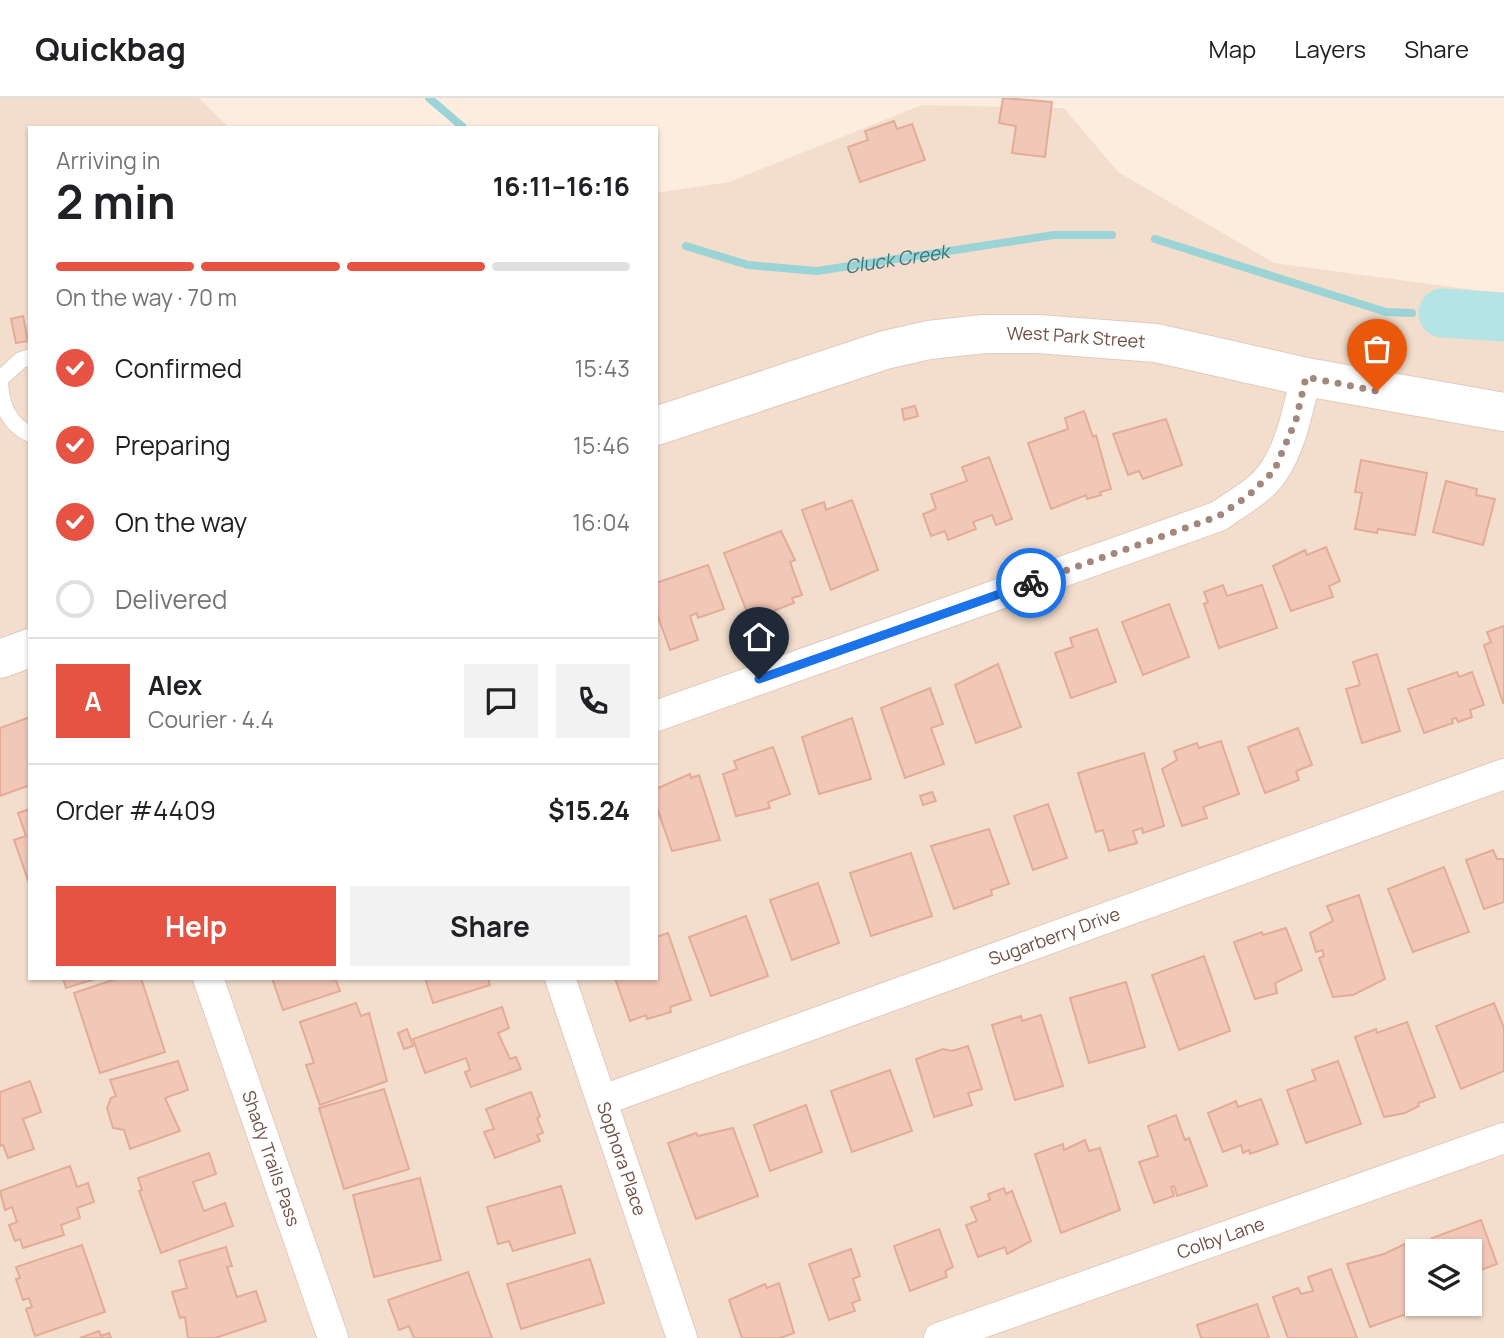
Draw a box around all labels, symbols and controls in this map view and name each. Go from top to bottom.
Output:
text: Quickbag [35,26,186,71]
text: Map [1209,32,1256,65]
text: Layers [1294,32,1366,65]
text: Share [1404,32,1469,65]
text: Arriving in [56,144,161,176]
text: 16:11–16:16 [493,168,630,204]
text: 2 min [56,170,176,233]
water label: Cluck Creek [843,238,953,280]
text: On the way · 70 m [56,281,237,313]
pin [1347,319,1407,391]
street label: West Park Street [1007,321,1146,353]
icon: bag [1358,330,1396,368]
icon: check [56,349,94,387]
text: Confirmed [115,350,242,386]
text: 15:43 [575,352,630,384]
icon: check [56,426,94,464]
text: Preparing [115,427,231,463]
text: 15:46 [573,429,630,461]
icon: check [56,503,94,541]
text: On the way [115,504,247,540]
text: 16:04 [572,506,630,538]
courier [996,548,1066,618]
icon: bike [1012,564,1050,602]
text: Delivered [115,581,227,617]
pin [729,607,789,679]
icon: home [740,618,778,656]
button: chat [464,664,538,738]
button: phone [556,664,630,738]
text: Alex [148,667,202,703]
text: A [84,683,102,719]
text: Courier · 4.4 [148,703,274,735]
text: Order #4409 [56,792,216,828]
text: $15.24 [548,792,630,828]
button: Help [56,886,336,966]
button: Share [350,886,630,966]
street label: Sugarberry Drive [985,901,1123,971]
street label: Shady Trails Pass [237,1087,306,1229]
street label: Sophora Place [592,1098,653,1219]
street label: Colby Lane [1173,1211,1268,1264]
map controls [1405,1239,1482,1316]
button: layers [1405,1239,1482,1316]

